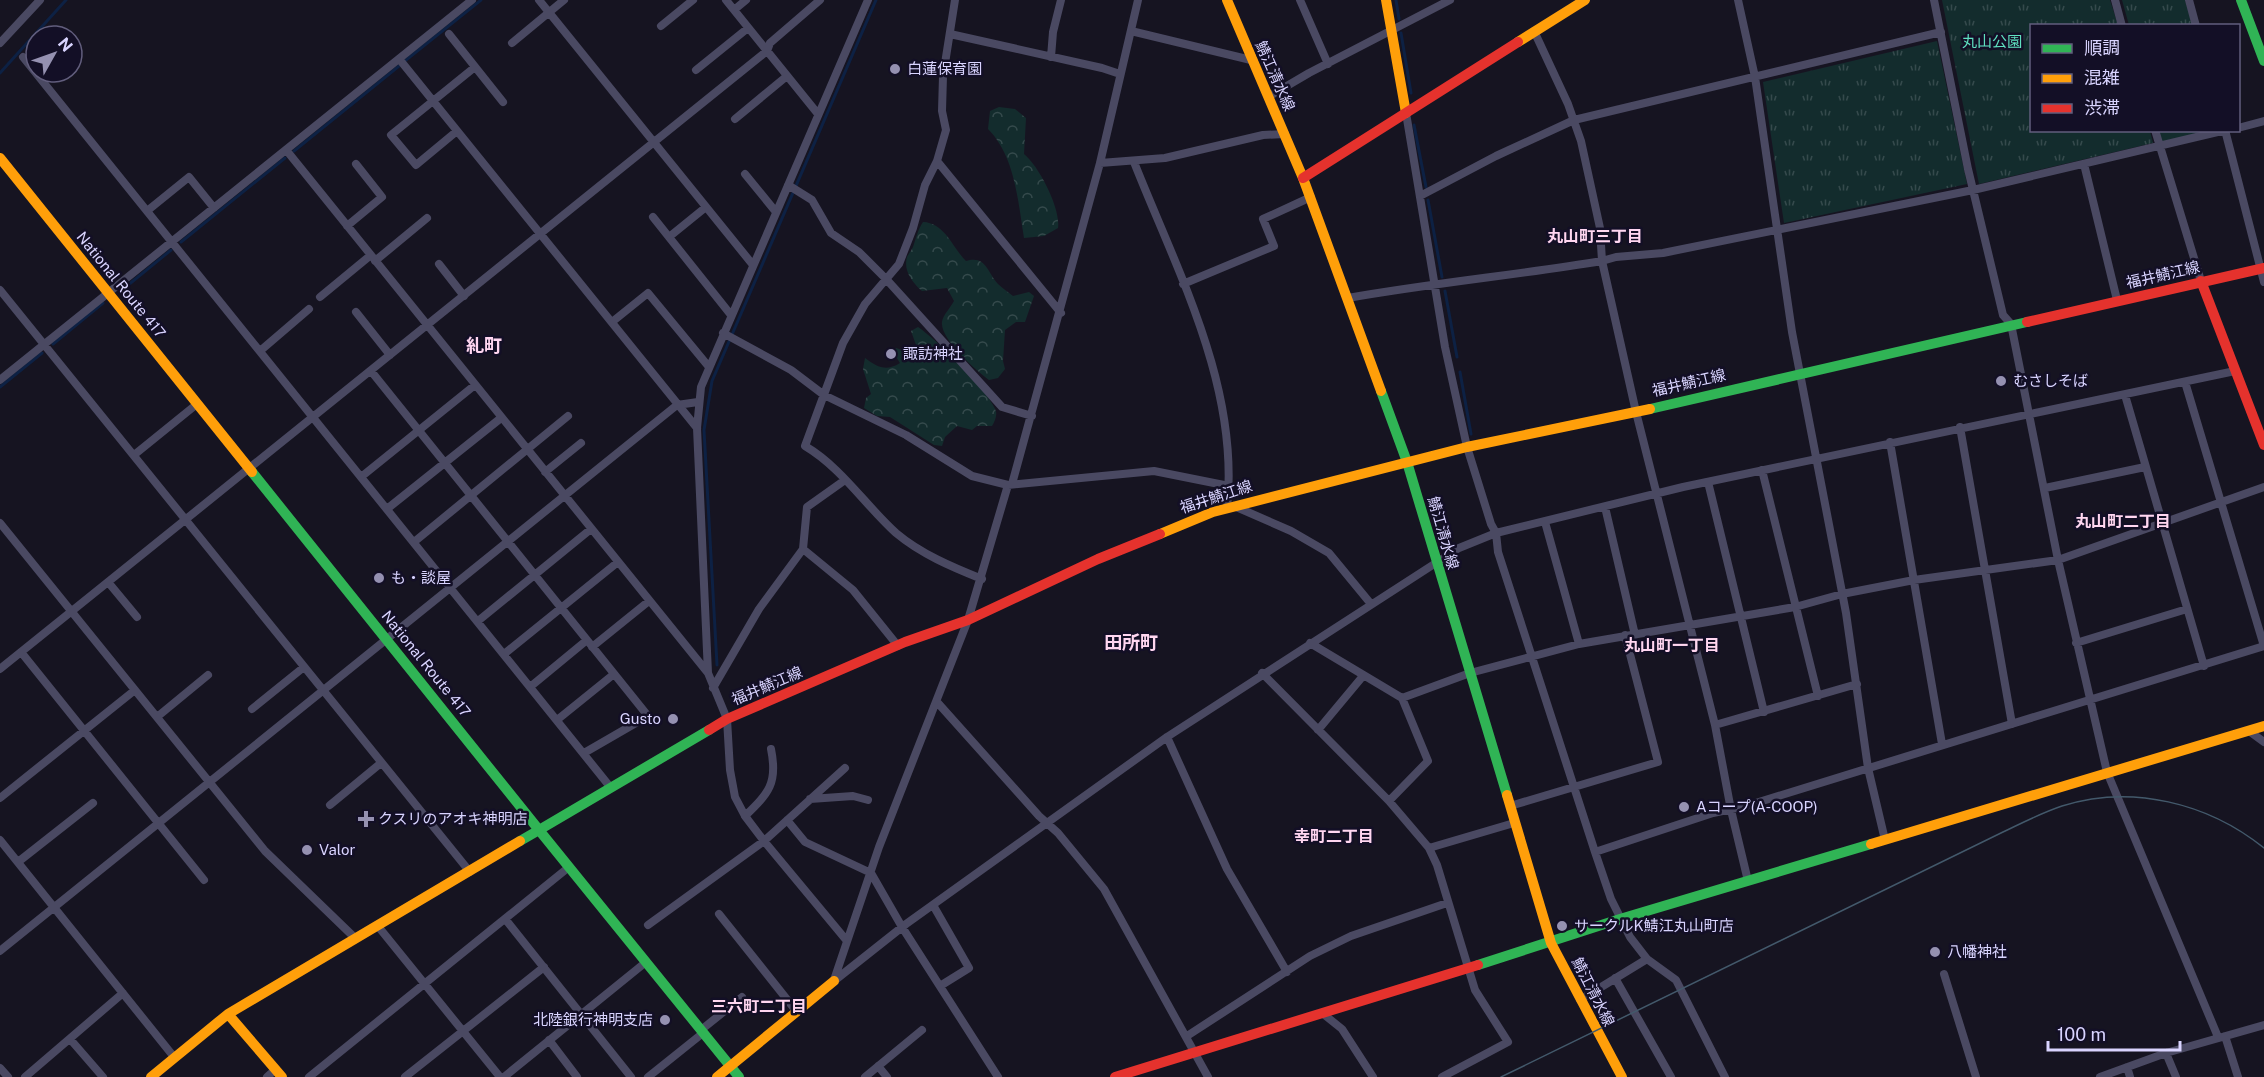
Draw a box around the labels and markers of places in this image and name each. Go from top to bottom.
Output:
place label: 白蓮保育園 [907,60,982,77]
marker: 白蓮保育園 [888,62,902,76]
place label: 諏訪神社 [903,345,963,362]
marker: 諏訪神社 [884,347,898,361]
place label: むさしそば [2013,372,2088,389]
marker: むさしそば [1994,374,2008,388]
place label: も・談屋 [391,569,451,586]
marker: も・談屋 [372,571,386,585]
place label: Gusto [620,710,661,727]
marker: Gusto [666,712,680,726]
place label: Aコープ(A-COOP) [1696,798,1818,815]
marker: Aコープ(A-COOP) [1677,800,1691,814]
place label: クスリのアオキ神明店 [378,810,528,827]
marker: クスリのアオキ神明店 [359,812,373,826]
place label: Valor [319,841,355,858]
marker: Valor [300,843,314,857]
place label: サークルK鯖江丸山町店 [1574,917,1734,934]
marker: サークルK鯖江丸山町店 [1555,919,1569,933]
place label: 八幡神社 [1947,943,2007,960]
marker: 八幡神社 [1928,945,1942,959]
place label: 北陸銀行神明支店 [533,1011,653,1028]
marker: 北陸銀行神明支店 [658,1013,672,1027]

